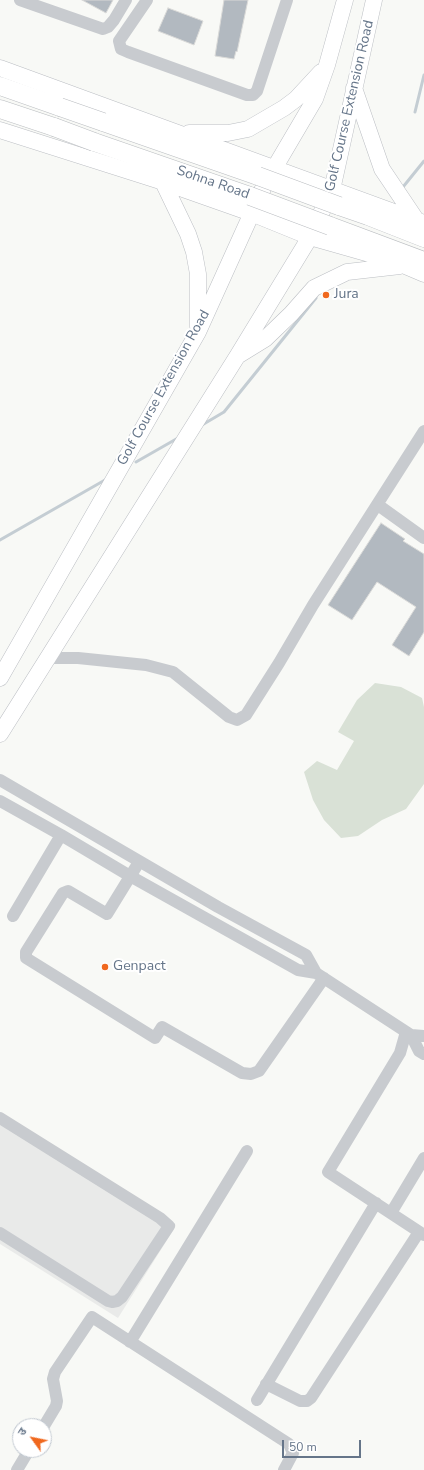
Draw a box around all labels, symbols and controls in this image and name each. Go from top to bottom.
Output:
street label: Golf Course Extension Road [322,19,378,193]
street label: Sohna Road [174,163,252,203]
place label: Jura [334,287,359,303]
marker: Jura [321,290,331,300]
street label: Golf Course Extension Road [114,307,214,469]
place label: Genpact [113,959,166,975]
marker: Genpact [100,962,110,972]
north arrow [12,1418,52,1458]
text: उ [14,1425,30,1439]
scale bar [284,1432,363,1458]
text: 50 m [289,1439,317,1455]

